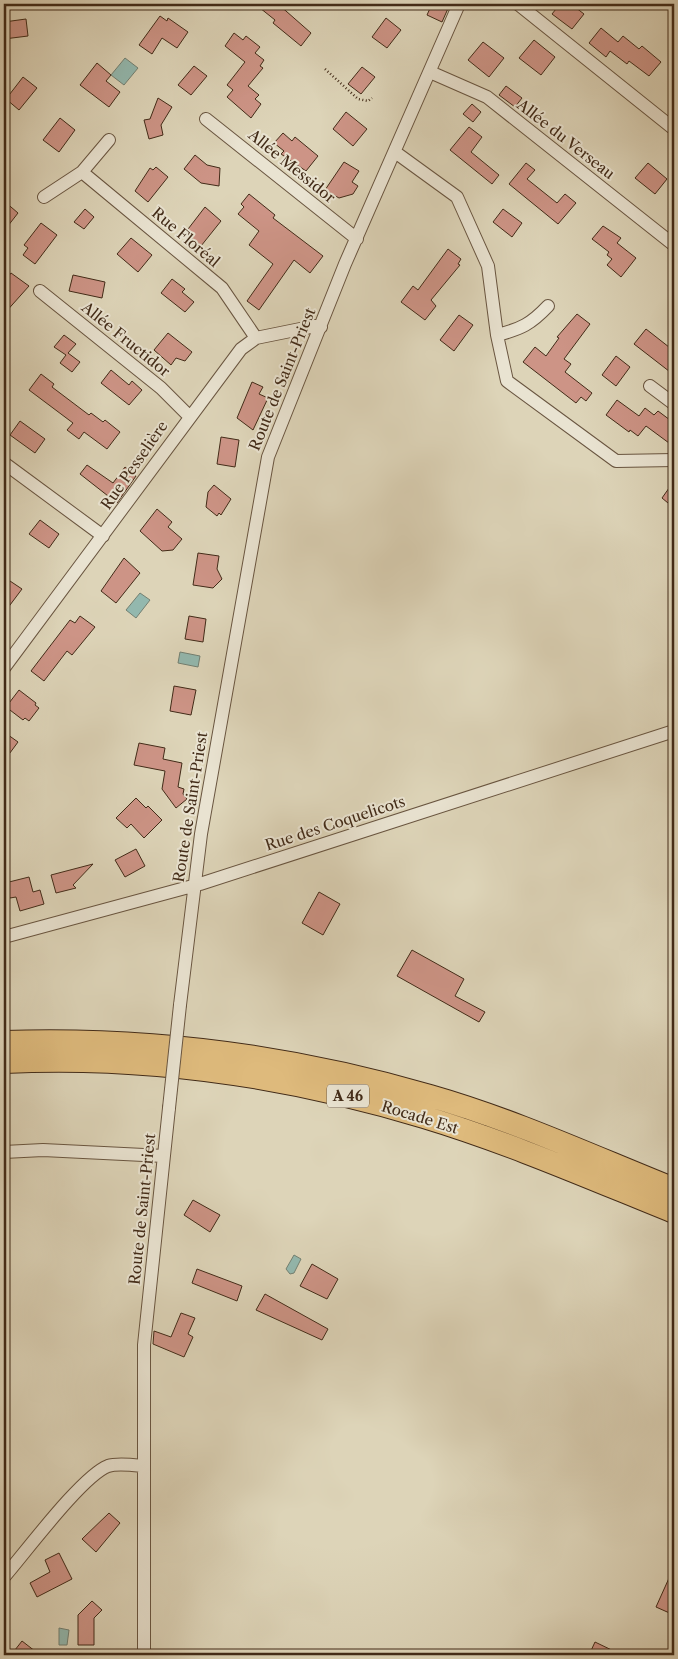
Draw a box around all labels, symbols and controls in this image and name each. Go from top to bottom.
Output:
street label: Allée du Verseau [513,94,619,183]
street label: Allée Messidor [244,125,340,207]
street label: Rue Floréal [148,203,224,271]
street label: Allée Fructidor [77,297,175,381]
street label: Route de Saint-Priest [245,304,320,453]
street label: Rue Pesselière [96,417,172,513]
street label: Route de Saint-Priest [169,730,211,884]
street label: Rue des Coquelicots [263,791,407,855]
road number: A 46 [327,1084,369,1108]
street label: Rocade Est [379,1096,461,1138]
street label: Route de Saint-Priest [125,1132,159,1286]

